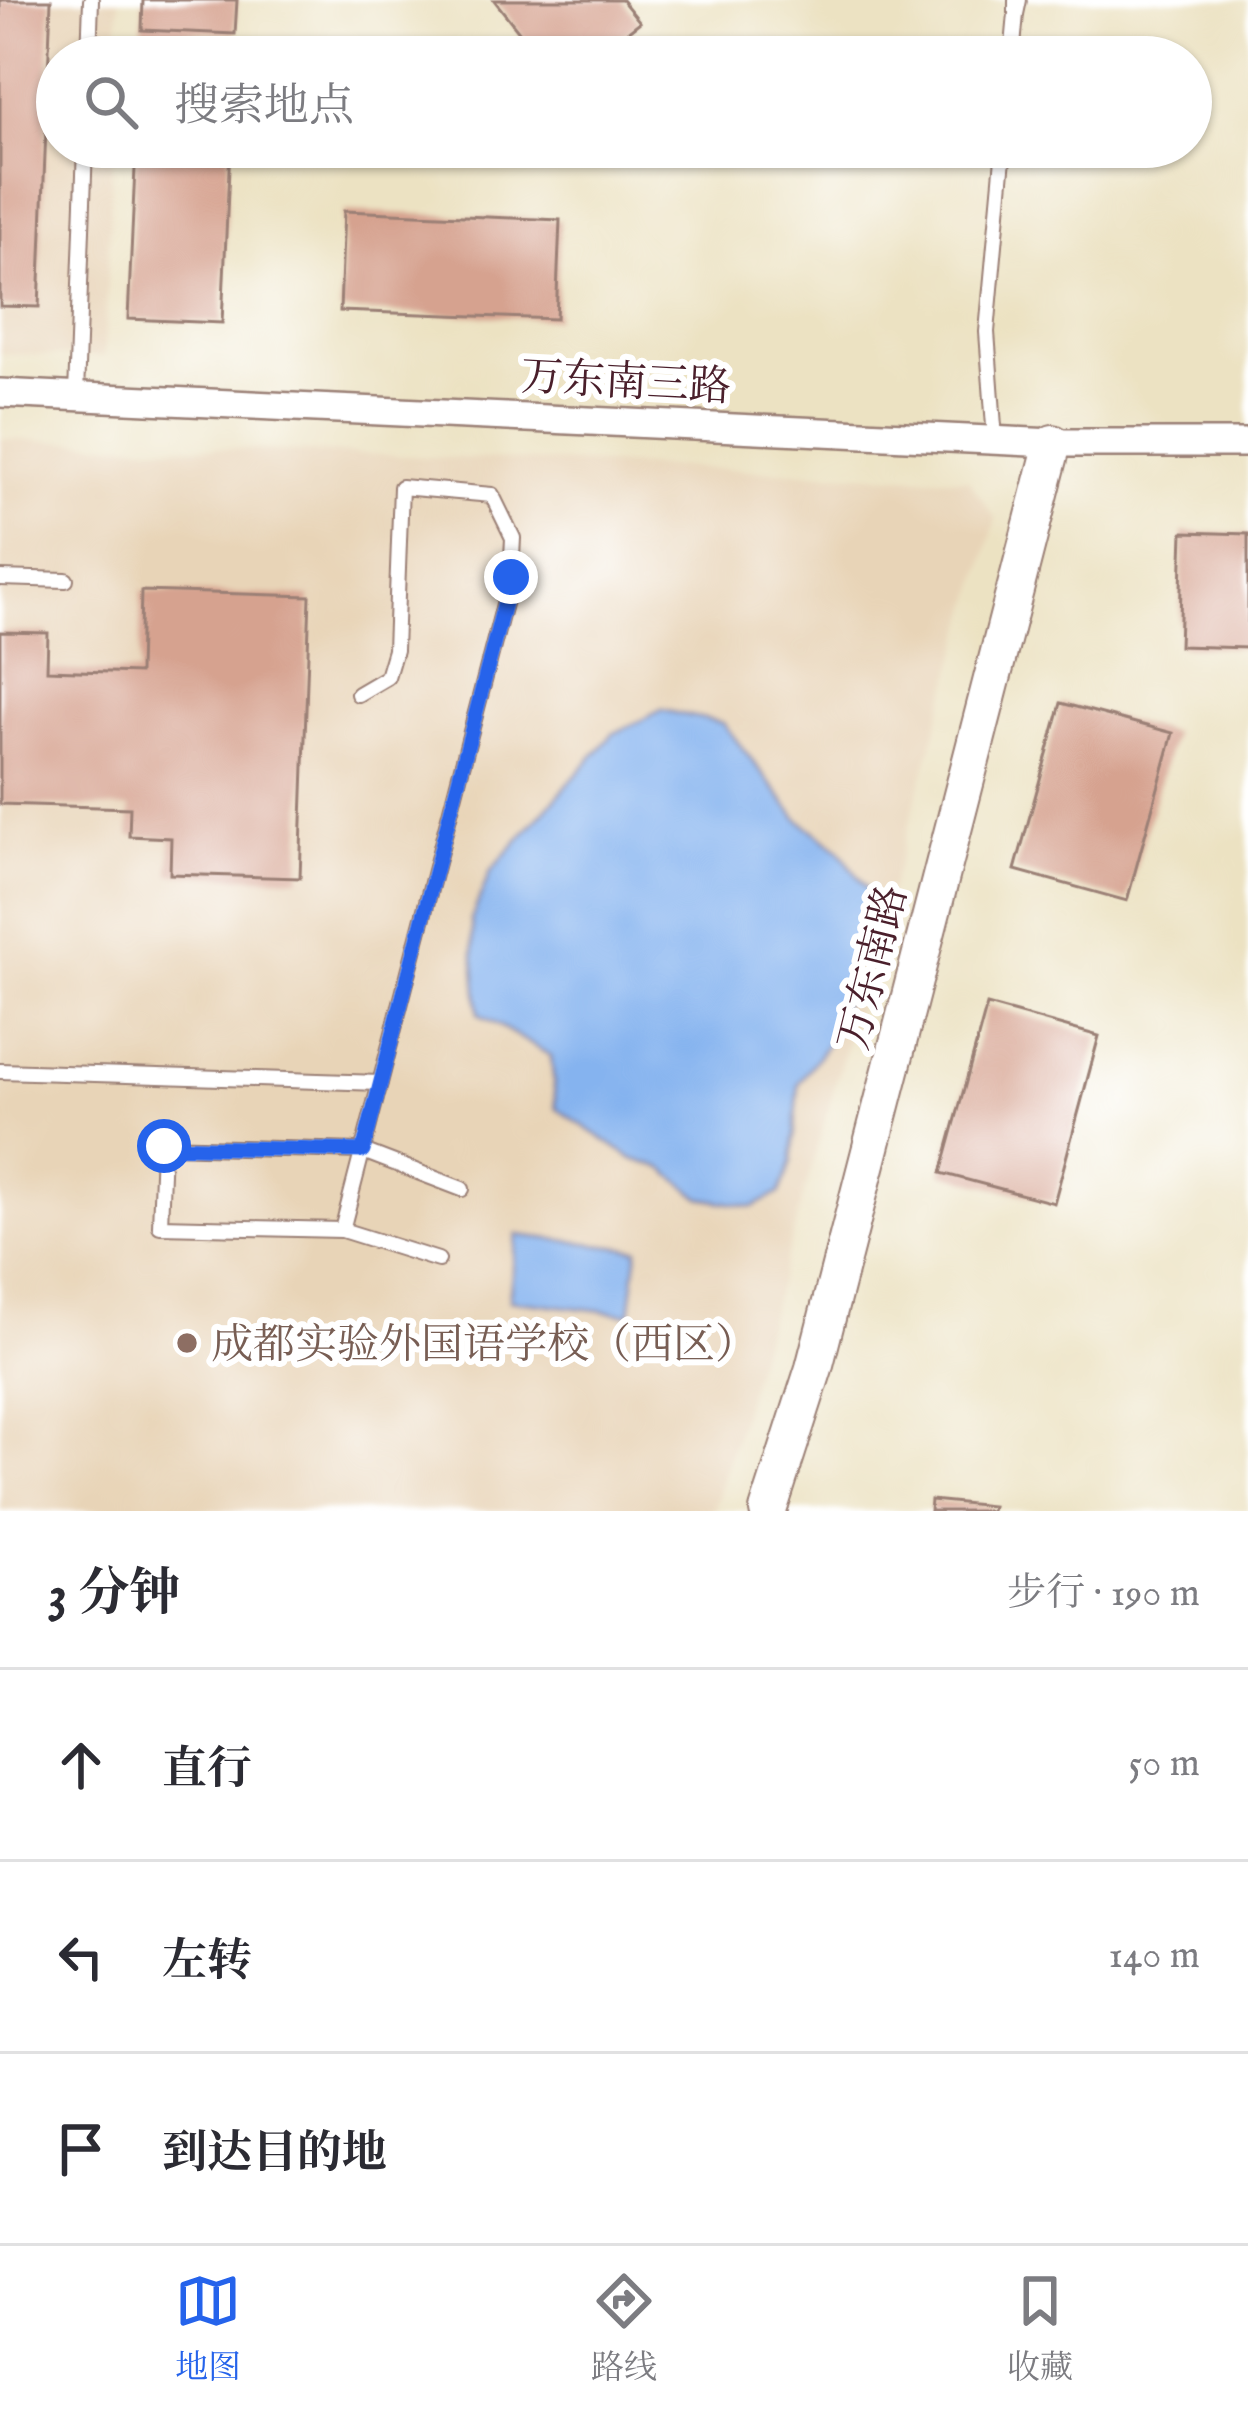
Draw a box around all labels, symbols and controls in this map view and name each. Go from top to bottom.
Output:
search box [36,36,1212,168]
icon: search [78,69,144,135]
text: 搜索地点 [174,79,354,136]
street label: 万东南三路 [520,352,732,415]
route end [484,550,538,604]
street label: 万东南路 [828,880,920,1056]
route start [137,1119,191,1173]
place label: 成都实验外国语学校（西区） [211,1320,757,1373]
marker: 成都实验外国语学校（西区） [174,1330,200,1356]
text: 3 分钟 [48,1563,180,1628]
text: 步行 · 190 m [1007,1570,1200,1619]
icon: ahead [48,1732,114,1798]
text: 50 m [1128,1740,1200,1789]
text: 直行 [162,1742,252,1799]
icon: left [48,1924,114,1990]
text: 140 m [1109,1932,1200,1981]
text: 左转 [162,1934,252,1991]
icon: arrive [48,2116,114,2182]
text: 到达目的地 [162,2126,387,2183]
tab: 地图 [175,2268,241,2390]
tab: 路线 [591,2268,657,2390]
tab: 收藏 [1007,2268,1073,2390]

